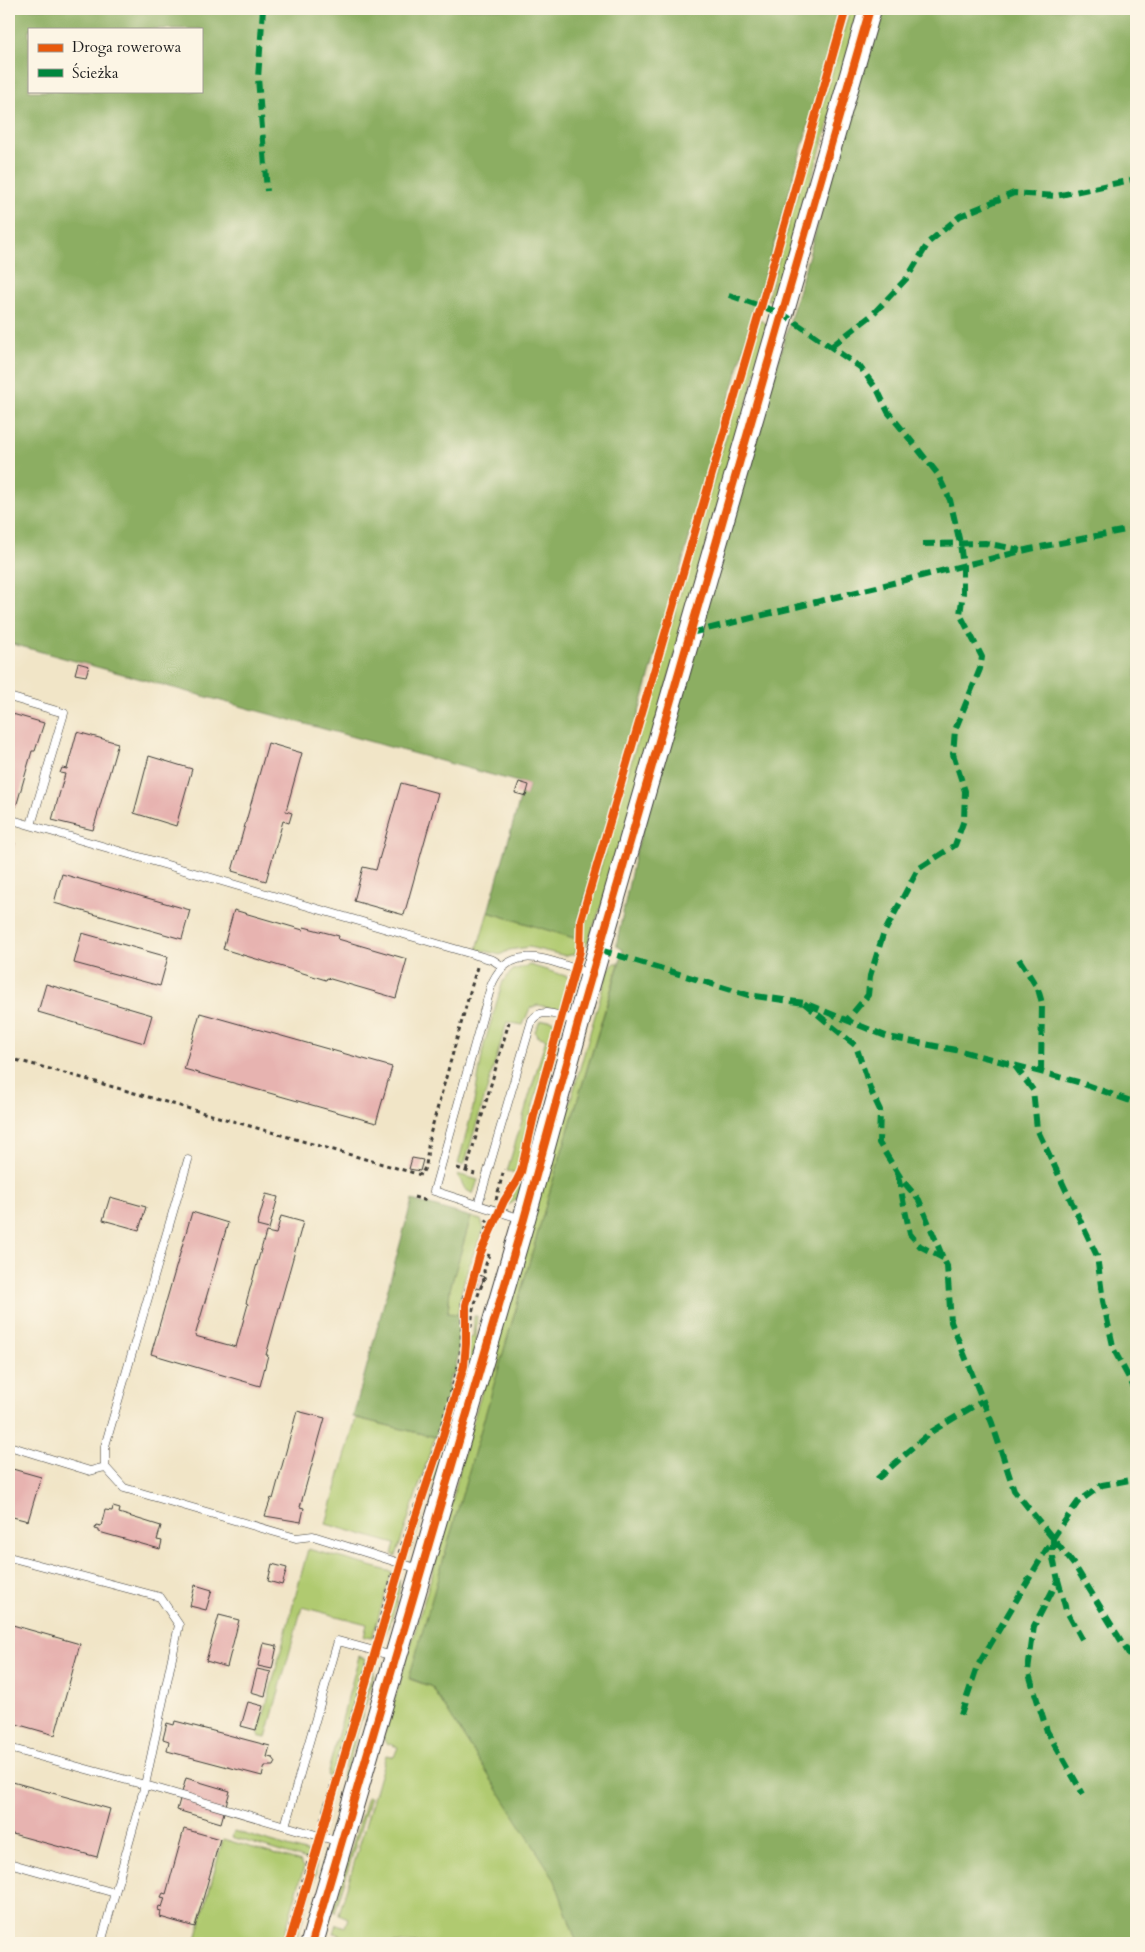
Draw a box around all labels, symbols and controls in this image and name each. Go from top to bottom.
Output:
legend [28,28,202,92]
text: Droga rowerowa [72,37,182,57]
text: Ścieżka [72,63,119,83]

